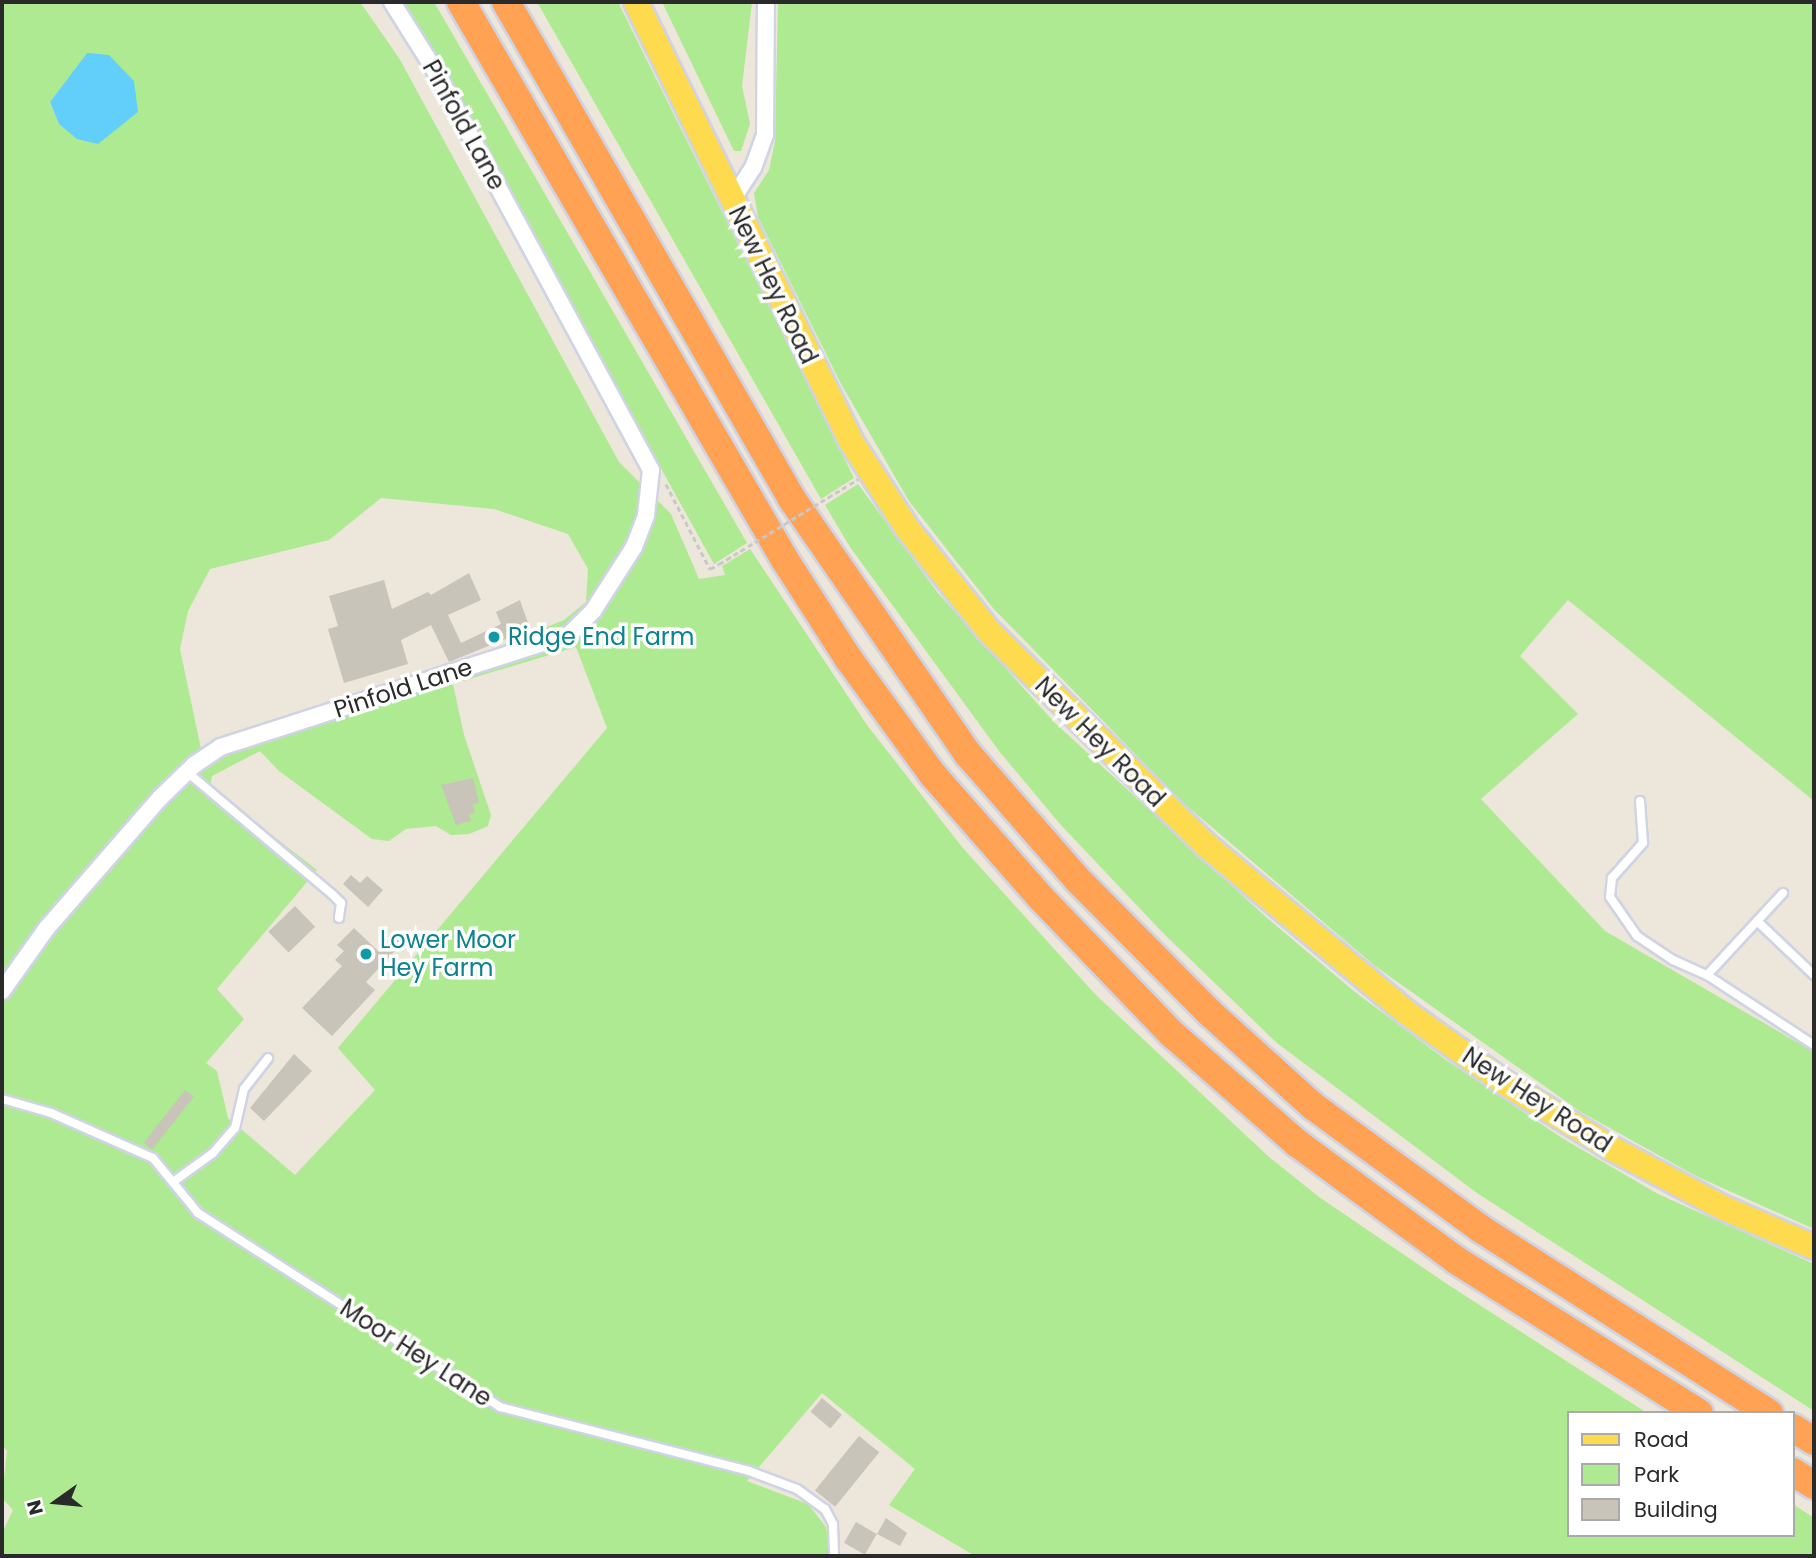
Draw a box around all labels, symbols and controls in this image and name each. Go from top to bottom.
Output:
street label: Pinfold Lane [417,55,511,195]
street label: New Hey Road [722,202,824,368]
place label: Ridge End Farm [508,623,695,651]
marker: Ridge End Farm [486,629,502,645]
street label: Pinfold Lane [330,652,476,724]
street label: New Hey Road [1029,671,1171,813]
place label: Lower Moor Hey Farm [380,926,516,982]
marker: Lower Moor Hey Farm [358,946,374,962]
street label: New Hey Road [1457,1041,1617,1159]
street label: Moor Hey Lane [335,1293,497,1413]
legend [1568,1411,1795,1537]
text: Road [1634,1425,1689,1454]
text: Park [1634,1460,1679,1489]
north arrow [21,1467,91,1537]
text: Building [1634,1495,1718,1524]
text: N [20,1497,50,1518]

